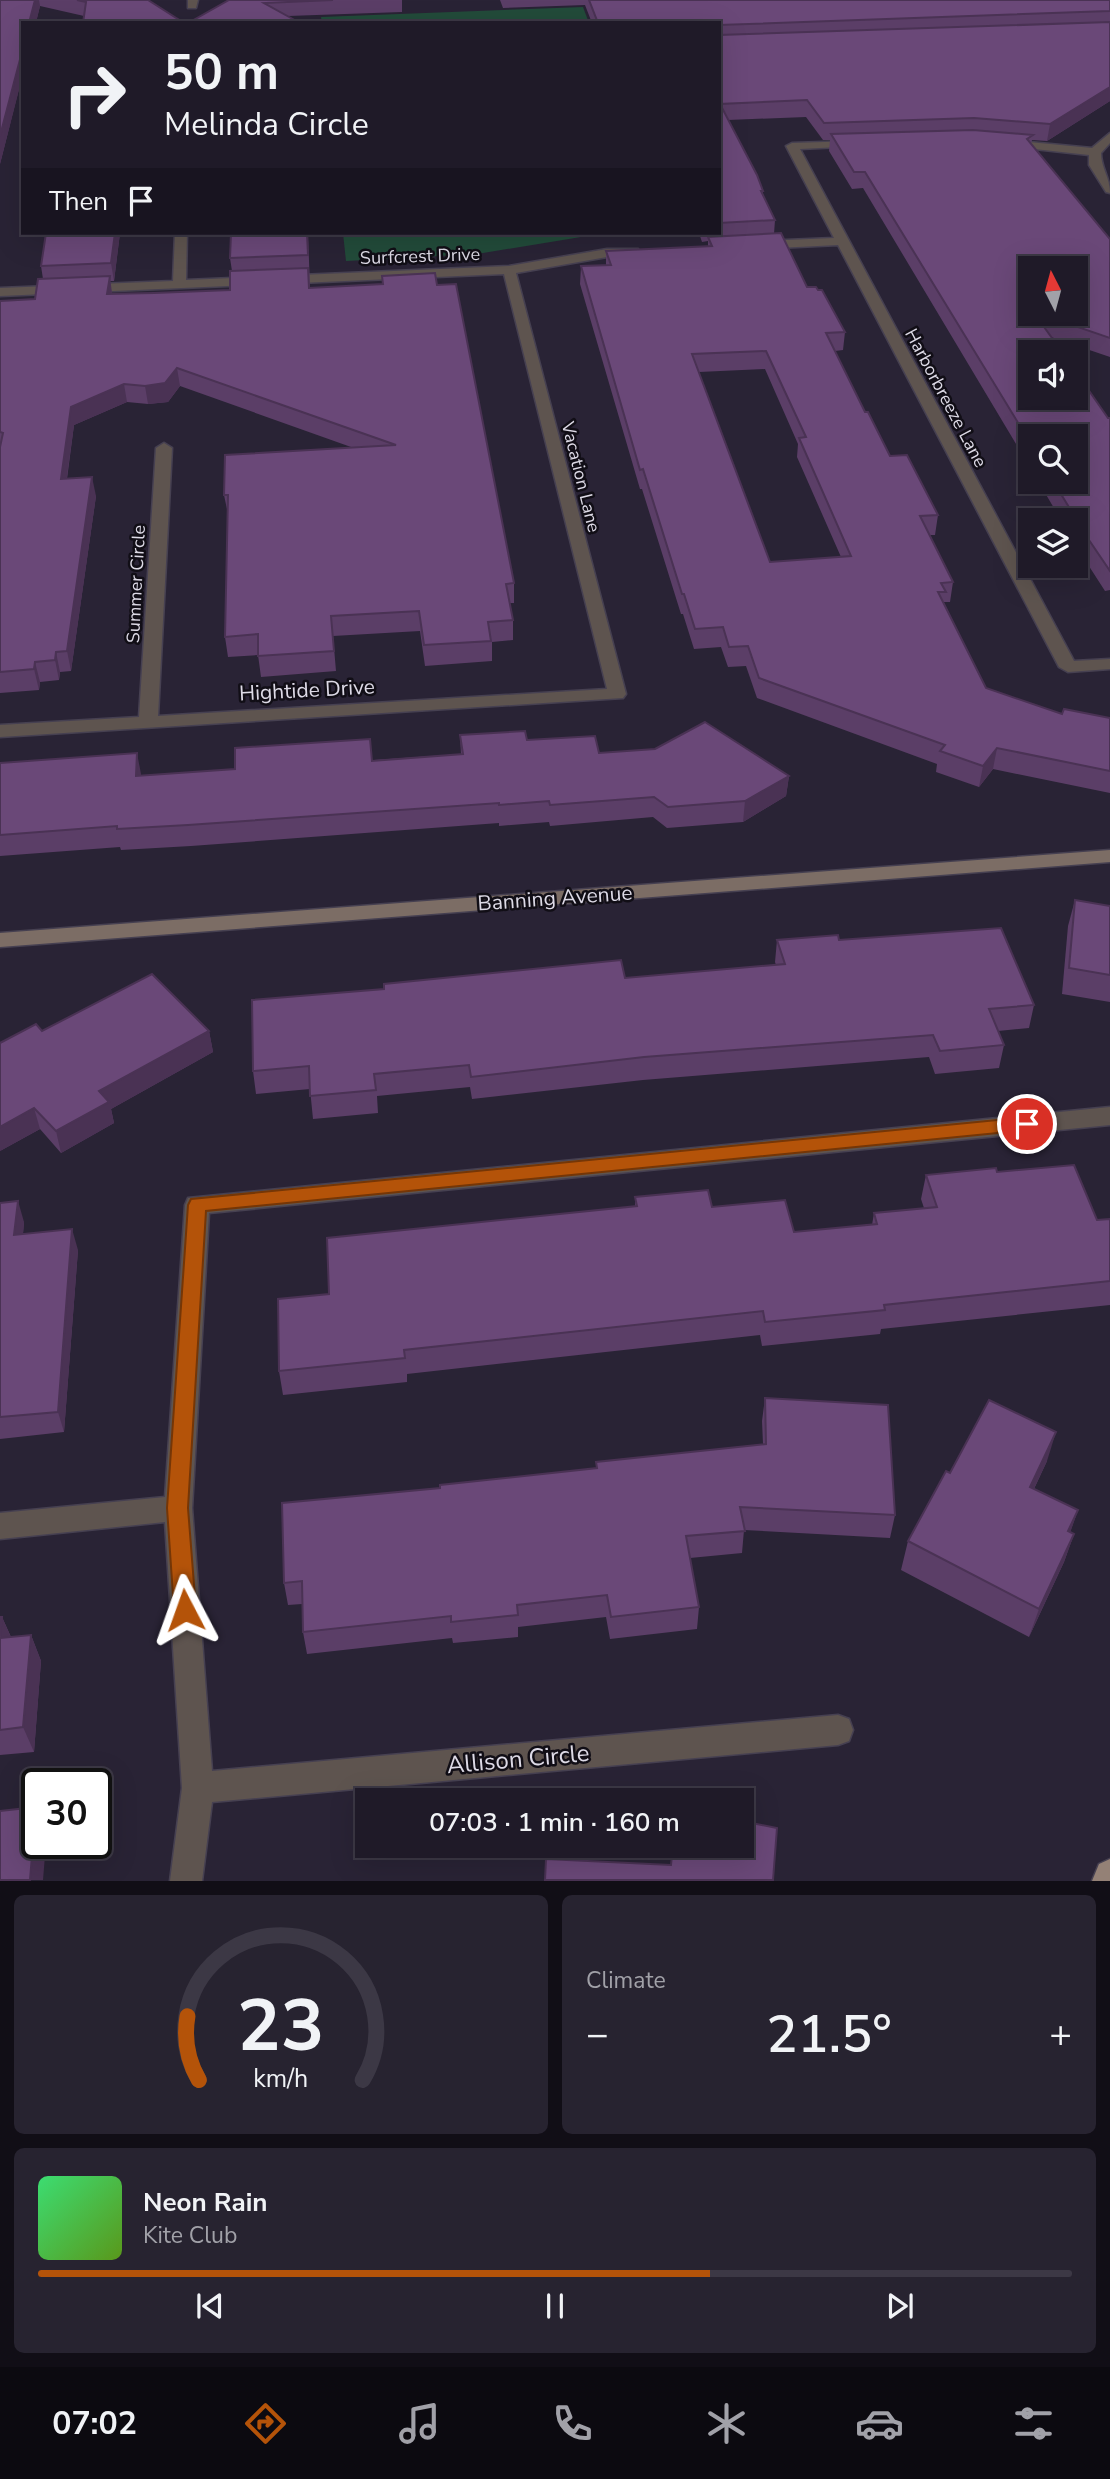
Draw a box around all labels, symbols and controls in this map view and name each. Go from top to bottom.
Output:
text: 50 m [164,39,279,106]
icon: right [49,49,140,140]
text: Melinda Circle [164,103,369,146]
icon: arrive [122,182,160,220]
text: Then [49,184,108,219]
street label: Surfcrest Drive [359,242,481,270]
north arrow [1018,256,1088,326]
map controls [1018,256,1088,578]
street label: Harborbreeze Lane [899,324,993,472]
button: sound [1018,340,1088,410]
street label: Vacation Lane [555,418,606,535]
button: search [1018,424,1088,494]
button: layers [1018,508,1088,578]
street label: Summer Circle [121,524,151,644]
street label: Hightide Drive [238,672,376,708]
street label: Banning Avenue [477,879,633,917]
pin [997,1094,1057,1154]
icon: arrive [1008,1105,1046,1143]
position arrow [148,1573,222,1647]
street label: Allison Circle [445,1737,591,1781]
speed limit sign: 30 [21,1768,112,1859]
text: 07:03 · 1 min · 160 m [429,1805,680,1840]
text: Climate [586,1965,666,1996]
text: 23 [237,1977,325,2077]
text: 21.5° [766,1999,892,2070]
text: − [586,2009,609,2060]
text: + [1049,2009,1072,2060]
text: km/h [253,2062,309,2096]
text: Neon Rain [143,2185,268,2220]
text: Kite Club [143,2220,237,2251]
icon: previous [191,2287,229,2325]
icon: pause [536,2287,574,2325]
icon: next [881,2287,919,2325]
icon: directions [241,2399,290,2448]
icon: music [395,2399,444,2448]
icon: phone [548,2399,597,2448]
icon: climate [702,2399,751,2448]
icon: car [855,2399,904,2448]
icon: filters [1009,2399,1058,2448]
text: 07:02 [52,2402,137,2445]

